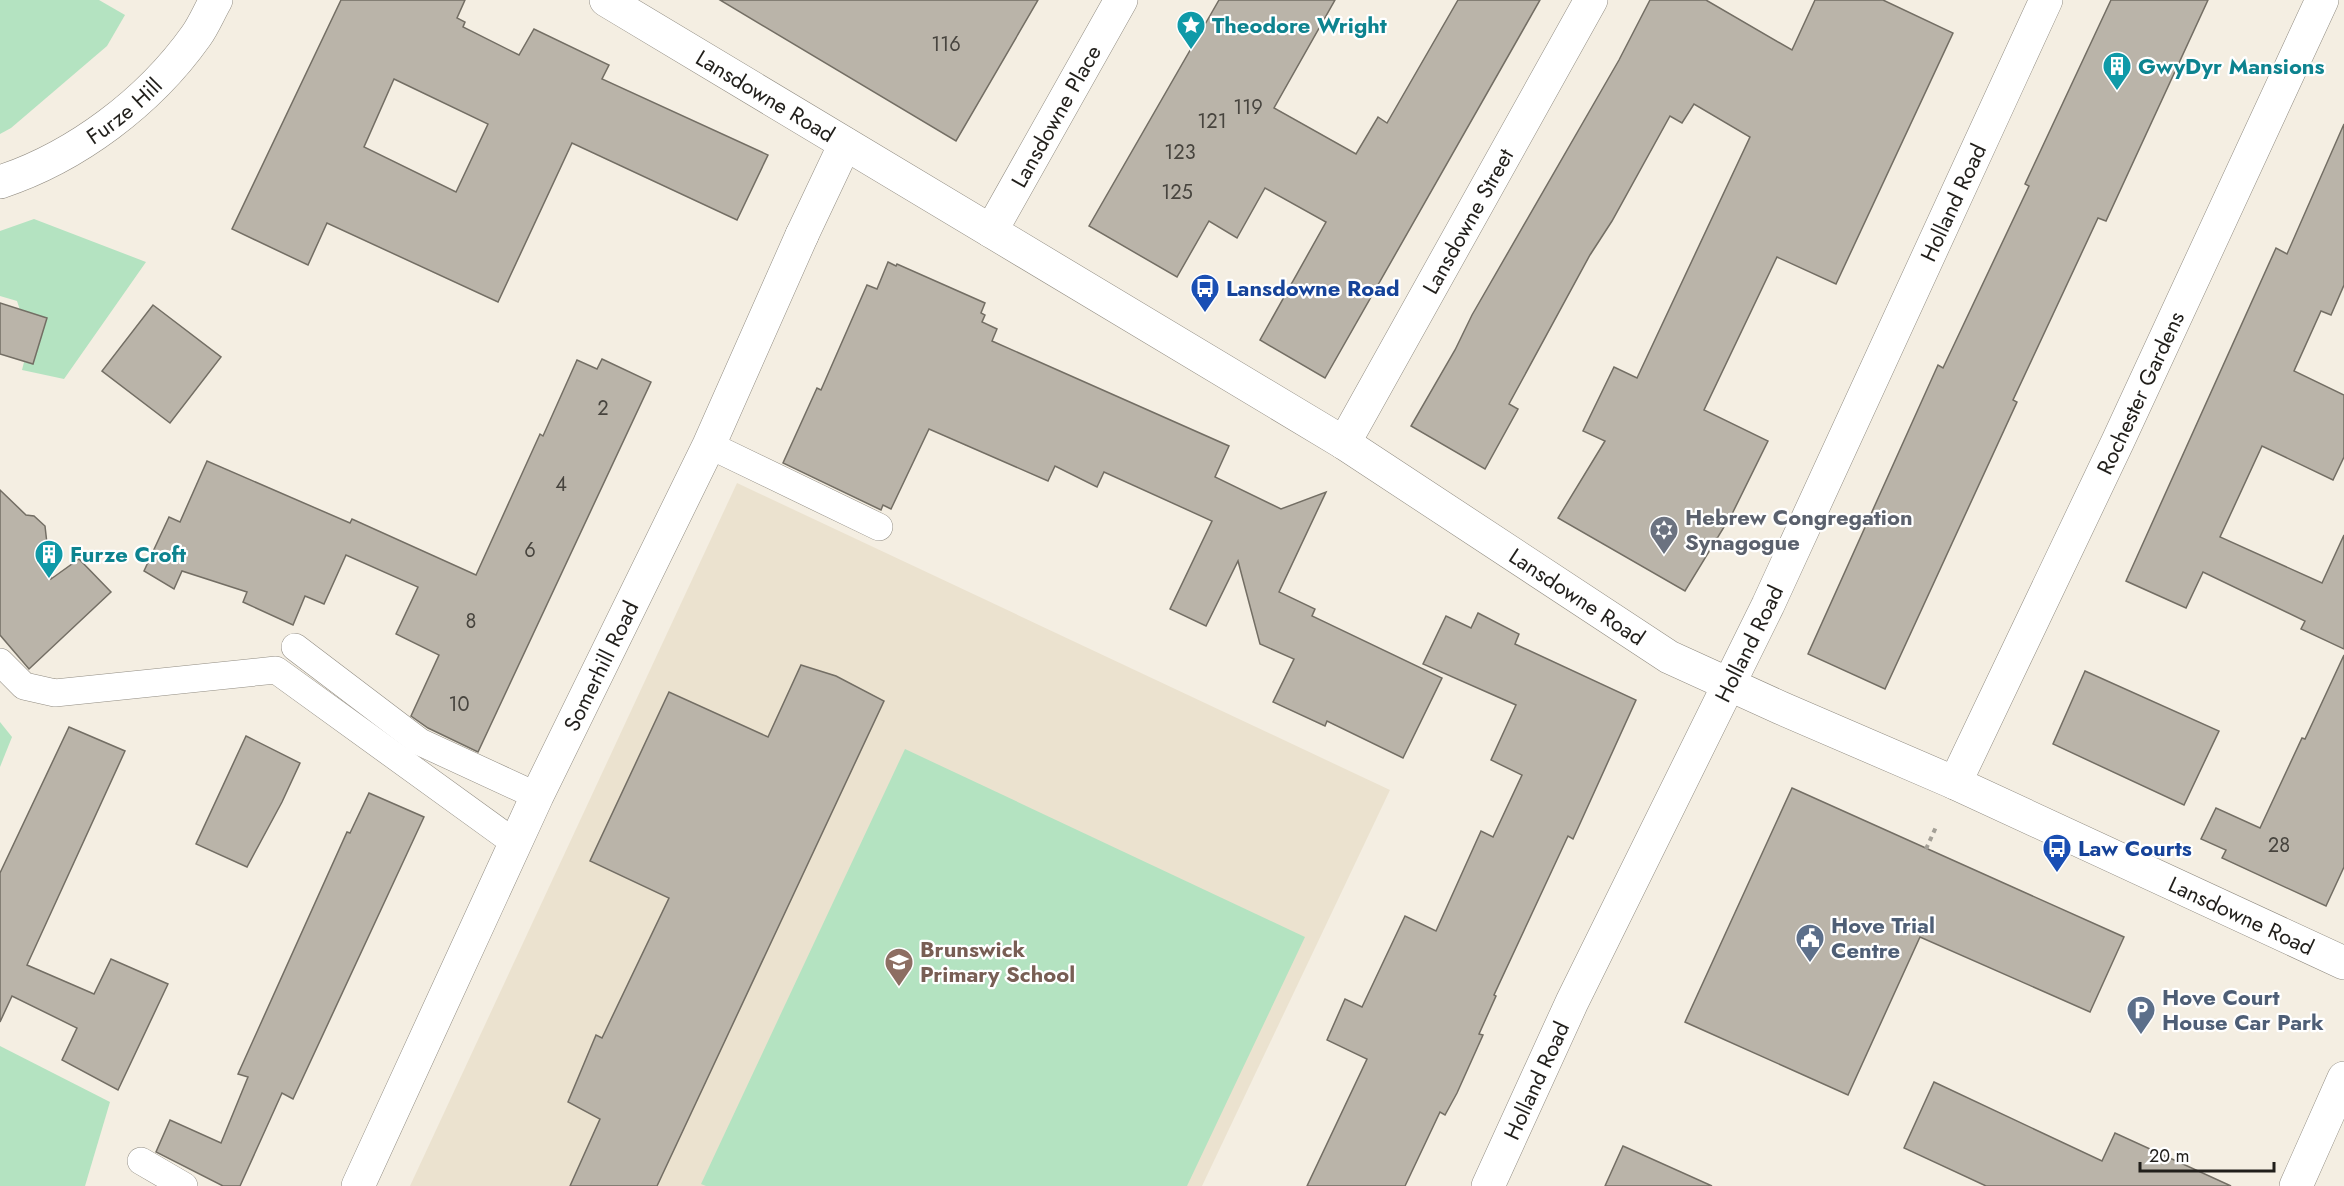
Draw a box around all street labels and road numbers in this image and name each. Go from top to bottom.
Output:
street label: Lansdowne Place [1003,39,1109,193]
street label: Lansdowne Road [690,42,841,150]
street label: Furze Hill [80,70,169,152]
street label: Holland Road [1912,138,1994,267]
street label: Lansdowne Street [1414,142,1522,300]
street label: Rochester Gardens [2088,306,2192,480]
street label: Lansdowne Road [1503,540,1652,653]
street label: Holland Road [1707,580,1791,707]
street label: Somerhill Road [555,595,646,737]
street label: Lansdowne Road [2163,868,2319,963]
street label: Holland Road [1495,1016,1577,1145]

